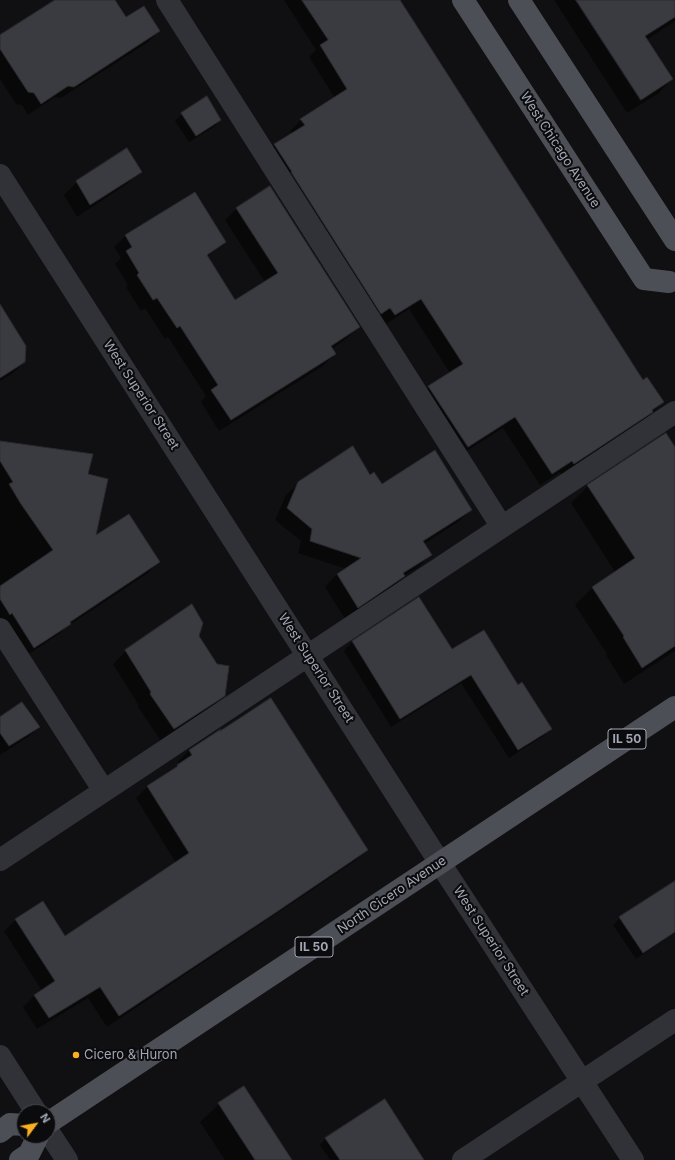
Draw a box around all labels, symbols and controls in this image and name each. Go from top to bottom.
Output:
street label: West Chicago Avenue [517,89,603,211]
street label: West Superior Street [100,337,182,453]
street label: West Superior Street [275,610,357,726]
road number: IL 50 [608,729,646,749]
street label: North Cicero Avenue [335,853,449,937]
street label: West Superior Street [450,883,532,999]
road number: IL 50 [295,937,333,957]
place label: Cicero & Huron [84,1047,177,1063]
marker: Cicero & Huron [71,1050,81,1060]
north arrow [16,1104,56,1144]
text: N [37,1111,53,1125]

